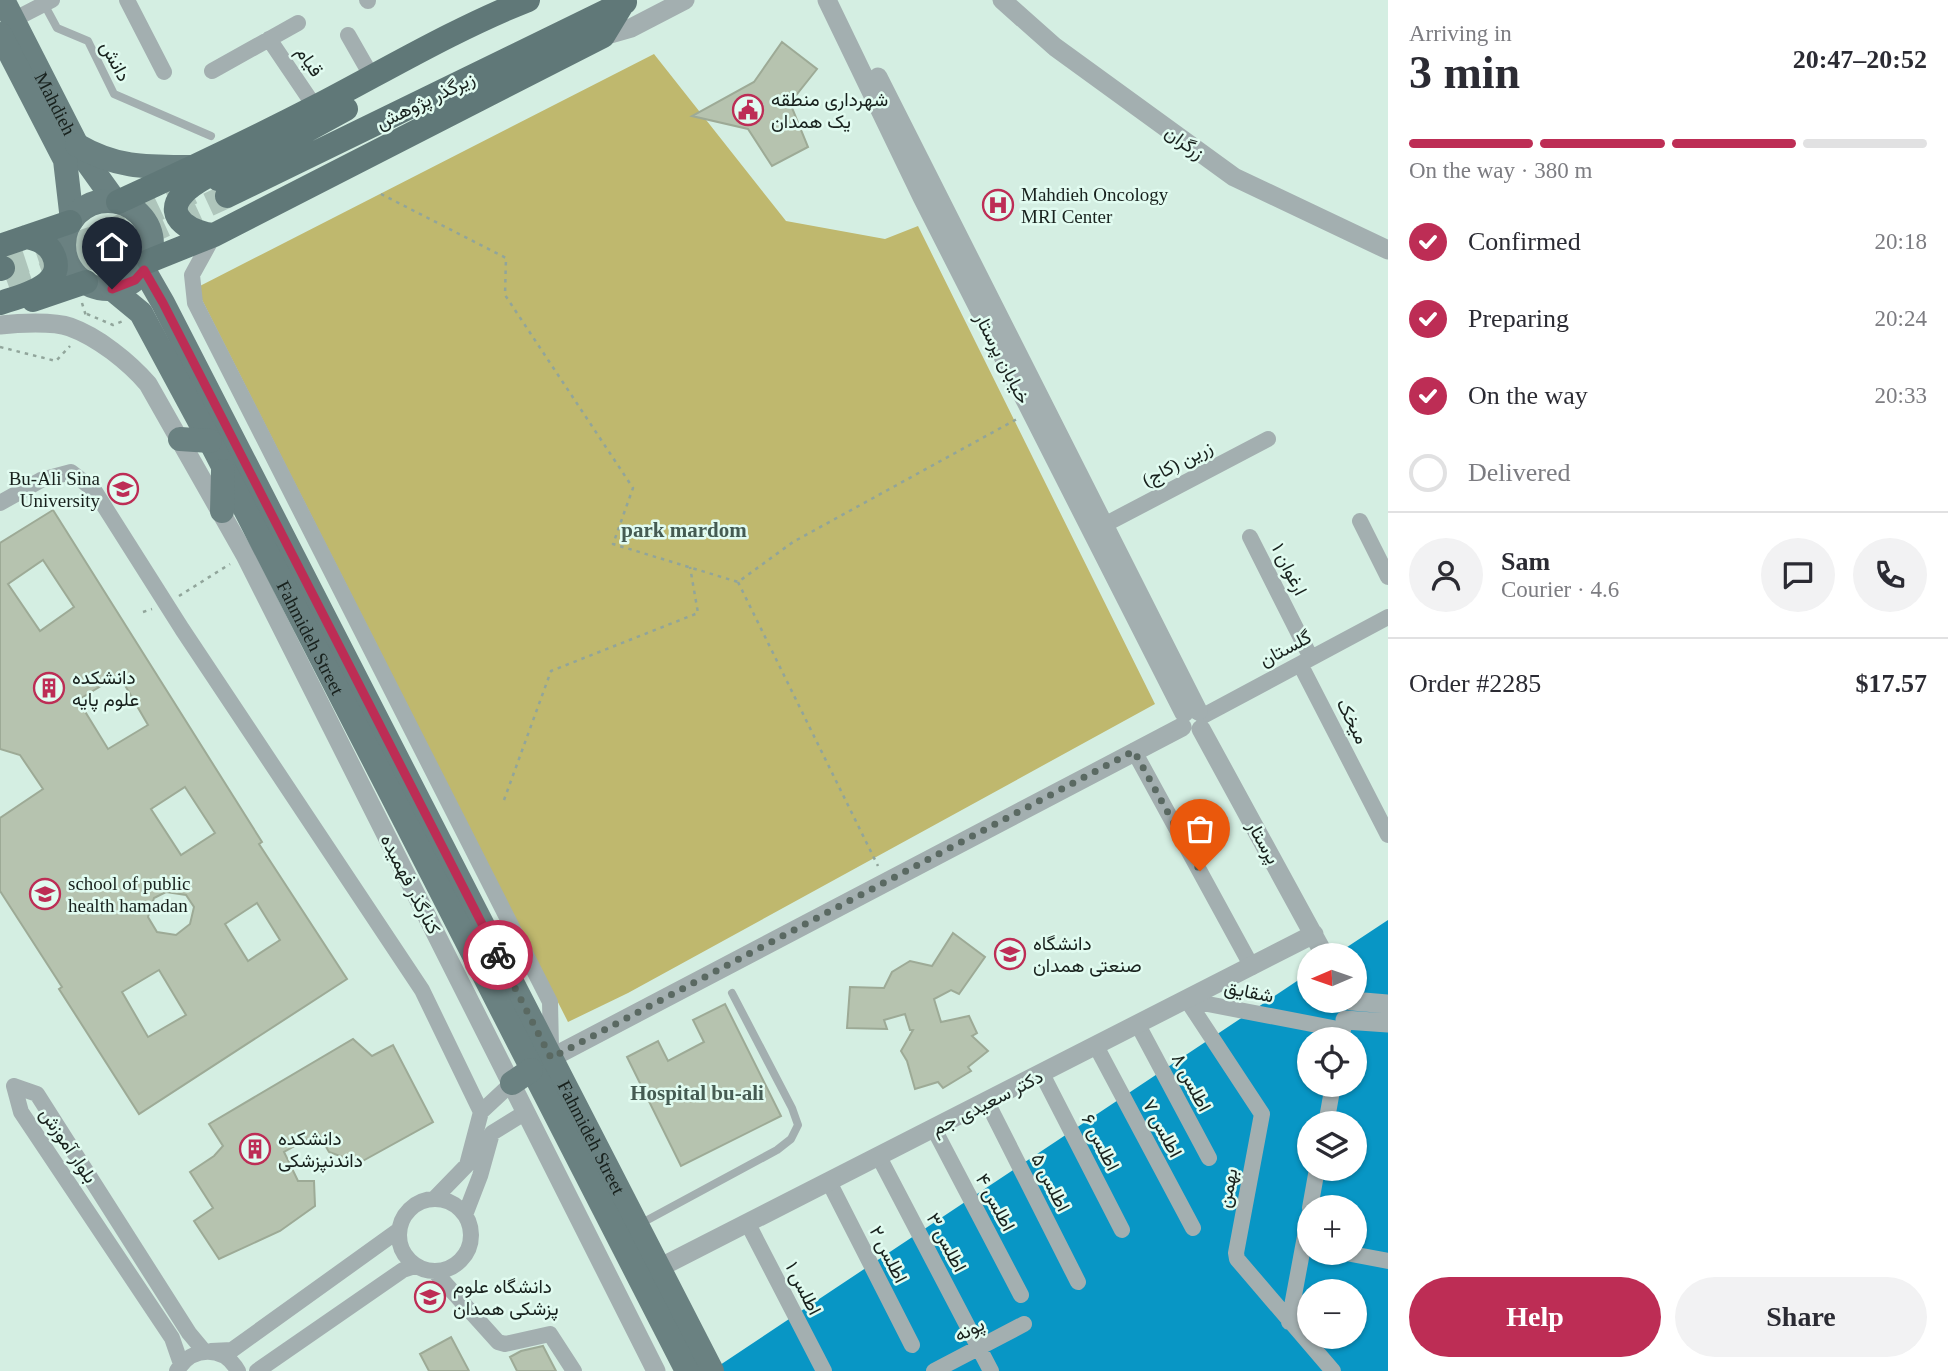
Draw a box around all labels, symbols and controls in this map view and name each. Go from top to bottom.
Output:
text: Arriving in [1409,21,1512,46]
street label: دانش [95,38,135,85]
street label: قیام [290,42,327,81]
text: 20:47–20:52 [1793,45,1927,74]
text: 3 min [1409,47,1520,98]
street label: زیرگذر پژوهش [372,68,479,136]
street label: Mahdieh [31,69,80,139]
place label: شهرداری منطقه یک همدان [771,89,888,133]
public building icon: شهرداری منطقه یک همدان [731,93,765,127]
street label: زرگران [1161,121,1208,164]
text: On the way · 380 m [1409,158,1592,183]
place label: Mahdieh Oncology MRI Center [1021,184,1169,227]
hospital icon: Mahdieh Oncology MRI Center [981,188,1015,222]
pin [82,217,142,289]
icon: check [1409,223,1447,261]
text: Confirmed [1468,227,1581,256]
icon: home [93,228,131,266]
text: 20:18 [1875,229,1927,254]
icon: check [1409,300,1447,338]
text: Preparing [1468,304,1569,333]
text: 20:24 [1875,306,1927,331]
street label: خیابان پرستار [968,308,1034,408]
icon: check [1409,377,1447,415]
text: On the way [1468,381,1588,410]
text: 20:33 [1875,383,1927,408]
street label: زرین (کاج) [1139,436,1217,492]
text: Delivered [1468,458,1571,487]
place label: Bu-Ali Sina University [9,468,101,511]
school or university icon: Bu-Ali Sina University [106,472,140,506]
district label: park mardom [621,518,747,542]
button: person [1409,538,1483,612]
button: chat [1761,538,1835,612]
button: phone [1853,538,1927,612]
street label: ارغوان ۱ [1267,540,1311,599]
text: Sam [1501,547,1550,576]
street label: Fahmideh Street [272,577,349,699]
text: Courier · 4.6 [1501,577,1619,602]
street label: گلستان [1256,626,1315,671]
place label: دانشکده علوم پایه [72,667,139,713]
text: Order #2285 [1409,669,1541,698]
text: $17.57 [1856,669,1927,698]
building icon: دانشکده علوم پایه [32,671,66,705]
street label: میخک [1331,695,1373,748]
pin [1170,799,1230,871]
icon: bag [1181,810,1219,848]
street label: پرستار [1240,816,1284,869]
street label: کنارگذر فهمیده [376,831,445,938]
place label: school of public health hamadan [68,873,190,916]
school or university icon: school of public health hamadan [28,877,62,911]
courier [463,920,533,990]
place label: دانشگاه صنعتی همدان [1033,933,1142,977]
icon: bike [479,936,517,974]
school or university icon: دانشگاه صنعتی همدان [993,937,1027,971]
north arrow [1297,943,1367,1013]
map controls [1297,943,1367,1349]
street label: شقایق [1222,976,1275,1008]
button: locate [1297,1027,1367,1097]
street label: اطلس ۸ [1167,1050,1215,1115]
street label: دکتر سعیدی جم [928,1065,1047,1141]
street label: Fahmideh Street [553,1077,630,1198]
district label: Hospital bu-ali [630,1081,764,1105]
street label: اطلس ۷ [1138,1096,1186,1161]
street label: بلوار آموزش [35,1104,101,1187]
street label: اطلس ۶ [1077,1111,1124,1174]
button: layers [1297,1111,1367,1181]
place label: دانشکده داندنپزشکی [278,1128,363,1174]
building icon: دانشکده داندنپزشکی [238,1132,272,1166]
street label: اطلس ۵ [1026,1150,1074,1215]
street label: بهمن [1213,1167,1243,1210]
street label: اطلس ۴ [971,1170,1019,1235]
button: + [1297,1195,1367,1265]
street label: اطلس ۳ [921,1209,971,1276]
street label: اطلس ۲ [864,1222,912,1287]
street label: اطلس ۱ [780,1258,826,1319]
place label: دانشگاه علوم پزشکی همدان [453,1276,559,1322]
button: Help [1409,1277,1661,1357]
button: Share [1675,1277,1927,1357]
button: − [1297,1279,1367,1349]
school or university icon: دانشگاه علوم پزشکی همدان [413,1280,447,1314]
street label: پونه [951,1313,989,1348]

